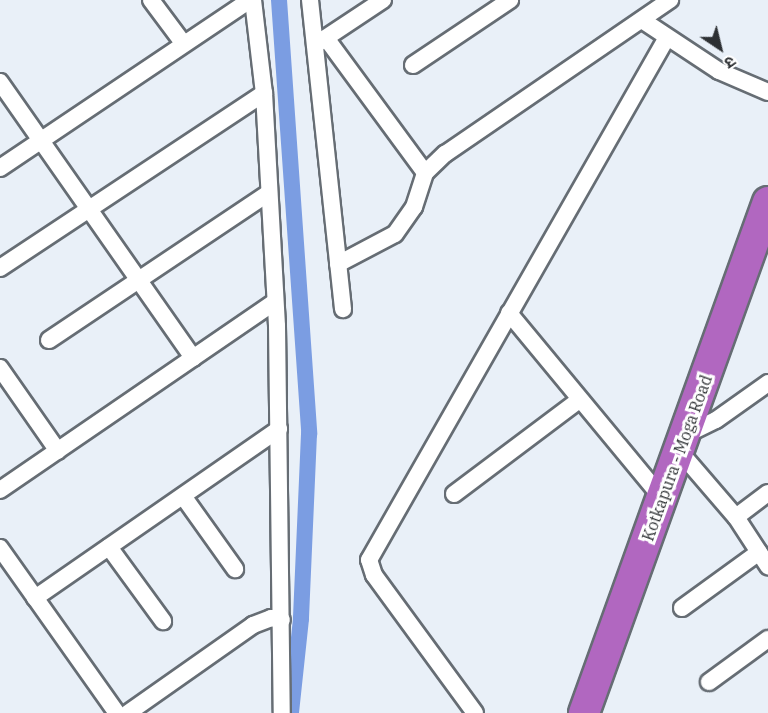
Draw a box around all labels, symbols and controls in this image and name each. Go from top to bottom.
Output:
north arrow [690,18,750,78]
text: उ [721,52,740,74]
street label: Kotkapura - Moga Road [638,372,716,544]

